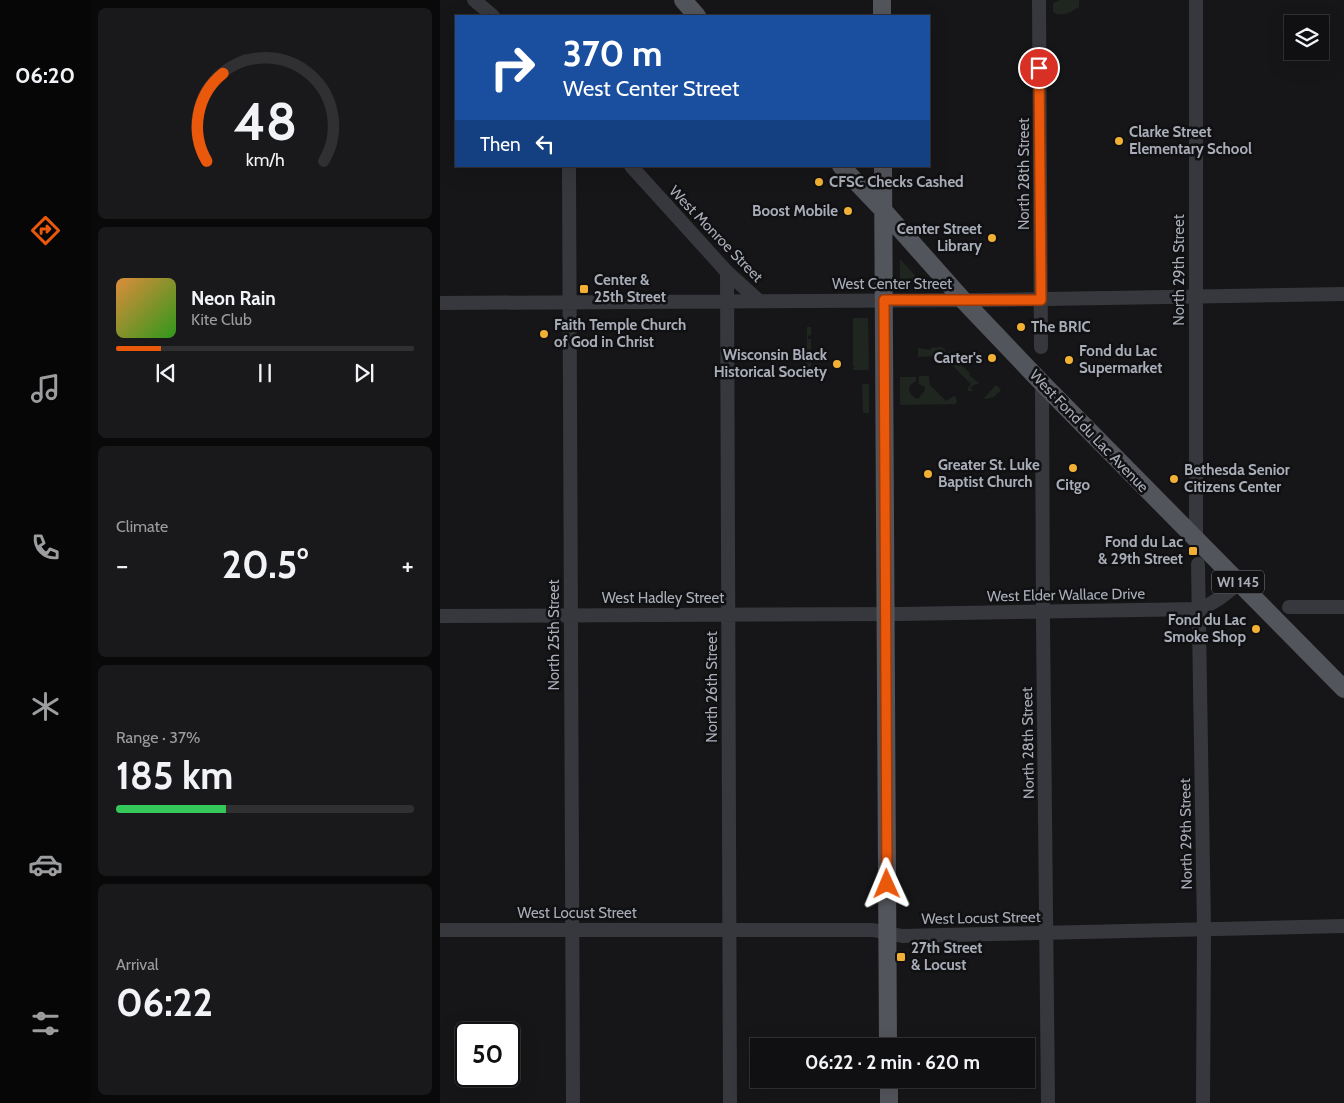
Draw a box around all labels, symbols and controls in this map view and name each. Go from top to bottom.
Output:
map controls [1284,15,1329,60]
button: layers [1284,15,1329,60]
text: 370 m [563,32,662,75]
icon: right [480,35,545,100]
pin [1018,47,1060,89]
icon: arrive [1025,54,1053,82]
text: 06:20 [15,62,75,89]
text: West Center Street [563,75,739,102]
text: 48 [233,90,297,153]
street label: North 28th Street [1015,118,1033,230]
place label: Clarke Street Elementary School [1129,123,1252,158]
icon: left [531,130,559,158]
text: Then [480,133,521,156]
marker: Clarke Street Elementary School [1113,135,1125,147]
text: km/h [245,149,285,170]
place label: CFSC Checks Cashed [829,173,964,191]
marker: CFSC Checks Cashed [813,176,825,188]
street label: West Monroe Street [665,182,767,286]
place label: Boost Mobile [752,202,838,220]
marker: Boost Mobile [842,205,854,217]
icon: directions [28,213,63,248]
street label: North 29th Street [1170,214,1188,326]
place label: Center Street Library [897,220,983,255]
marker: Center Street Library [986,232,998,244]
place label: Center & 25th Street [594,271,666,306]
street label: West Center Street [832,275,952,293]
marker: Center & 25th Street [578,283,590,295]
text: Neon Rain [191,287,276,310]
text: Kite Club [191,310,252,329]
place label: Faith Temple Church of God in Christ [554,316,686,351]
place label: The BRIC [1031,318,1091,336]
marker: The BRIC [1015,321,1027,333]
marker: Faith Temple Church of God in Christ [538,328,550,340]
place label: Fond du Lac Supermarket [1079,342,1162,377]
place label: Wisconsin Black Historical Society [714,346,828,381]
place label: Carter's [934,349,982,367]
marker: Carter's [986,352,998,364]
marker: Fond du Lac Supermarket [1063,354,1075,366]
marker: Wisconsin Black Historical Society [831,358,843,370]
icon: previous [152,359,180,387]
icon: pause [251,359,279,387]
icon: next [350,359,378,387]
street label: West Fond du Lac Avenue [1026,366,1152,496]
icon: music [28,371,63,406]
place label: Greater St. Luke Baptist Church [938,456,1040,491]
place label: Bethesda Senior Citizens Center [1184,461,1290,496]
marker: Citgo [1067,462,1079,474]
marker: Greater St. Luke Baptist Church [922,468,934,480]
marker: Bethesda Senior Citizens Center [1168,473,1180,485]
place label: Citgo [1056,476,1091,494]
text: Climate [116,517,168,536]
icon: phone [28,530,63,565]
place label: Fond du Lac & 29th Street [1098,533,1183,568]
text: 20.5° [222,541,308,588]
marker: Fond du Lac & 29th Street [1187,545,1199,557]
text: − [116,548,128,582]
text: + [402,548,414,582]
road number: WI 145 [1212,570,1264,594]
street label: North 25th Street [545,580,563,690]
street label: West Elder Wallace Drive [987,585,1146,605]
street label: West Hadley Street [602,589,724,607]
place label: Fond du Lac Smoke Shop [1164,611,1246,646]
marker: Fond du Lac Smoke Shop [1250,623,1262,635]
street label: North 26th Street [703,631,721,743]
street label: North 28th Street [1018,687,1038,799]
icon: climate [28,689,63,724]
text: Range · 37% [116,728,200,747]
text: 185 km [116,752,233,799]
street label: North 29th Street [1176,778,1196,890]
icon: car [28,847,63,882]
position arrow [860,857,912,909]
street label: West Locust Street [517,904,637,922]
street label: West Locust Street [921,908,1041,928]
place label: 27th Street & Locust [911,939,983,974]
marker: 27th Street & Locust [895,951,907,963]
text: Arrival [116,955,159,974]
text: 06:22 [116,979,213,1026]
icon: filters [28,1006,63,1041]
speed limit sign: 50 [455,1022,520,1087]
text: 06:22 · 2 min · 620 m [805,1051,980,1074]

